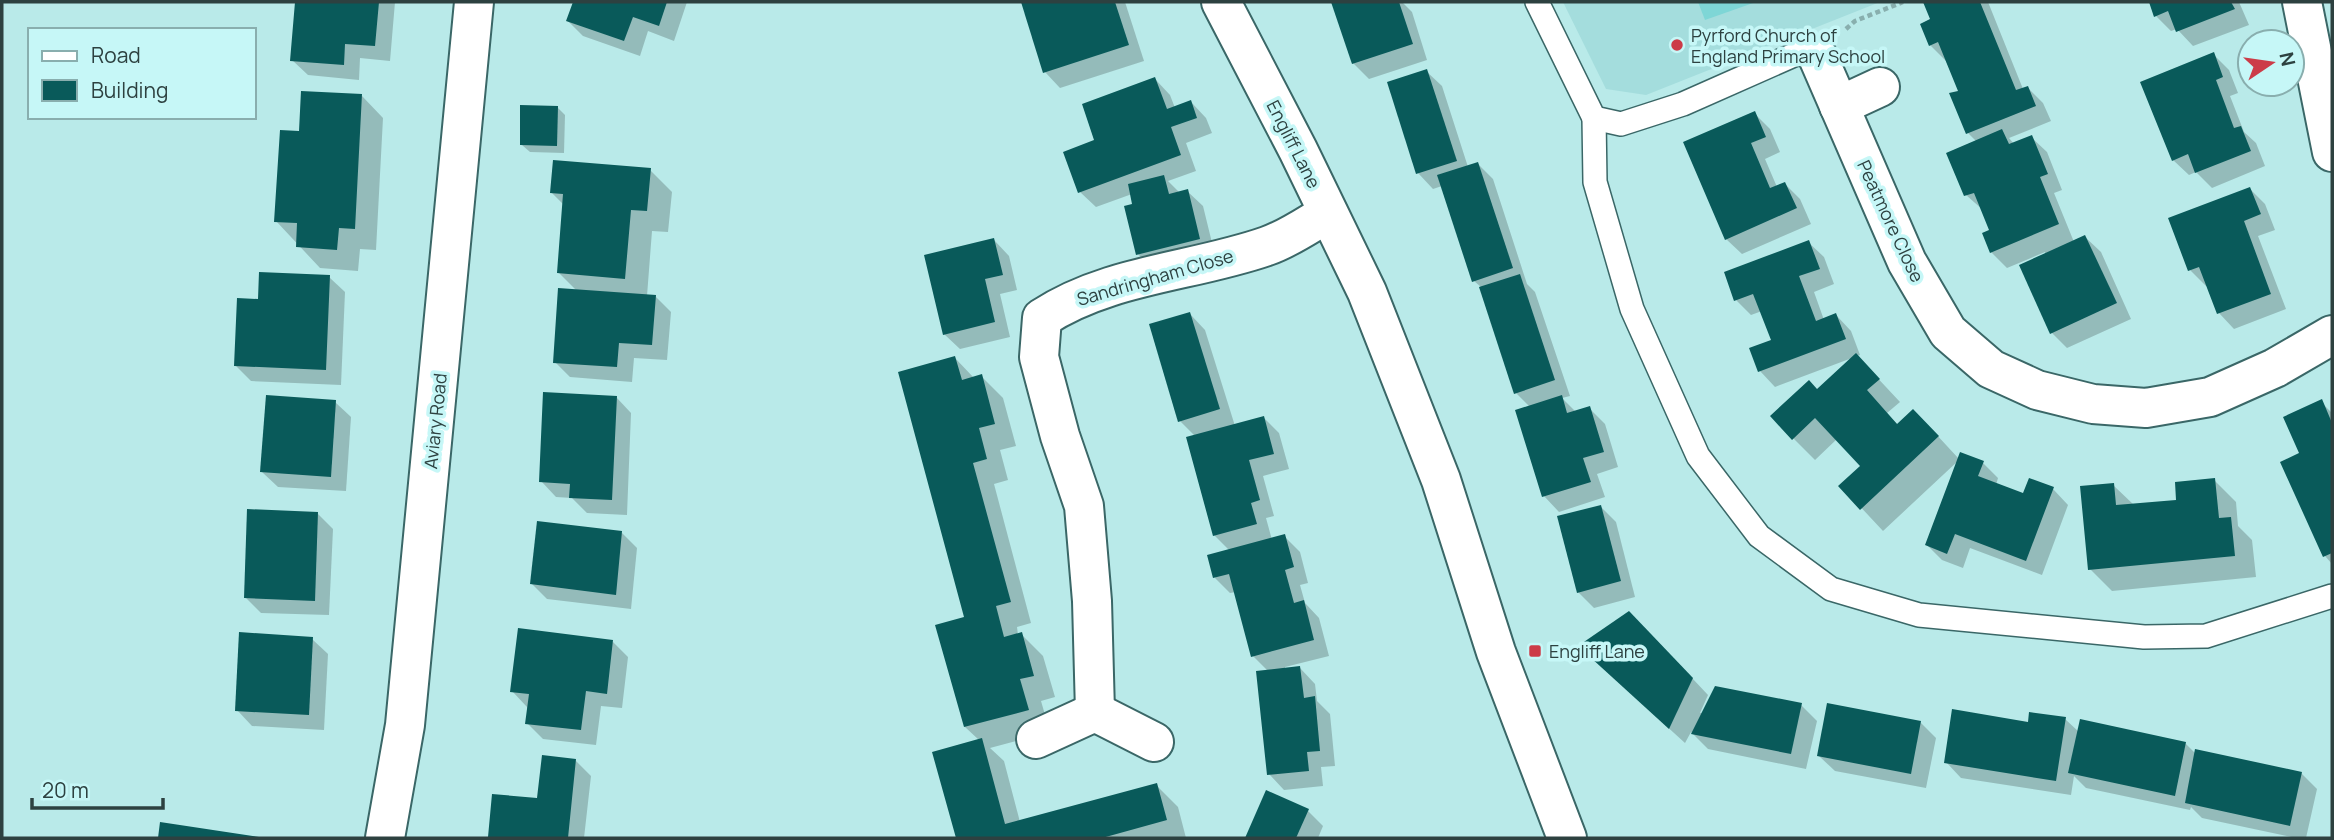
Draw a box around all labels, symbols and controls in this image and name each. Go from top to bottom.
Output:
place label: Pyrford Church of England Primary School [1691,23,1885,68]
legend [28,28,256,119]
north arrow [2236,28,2306,98]
marker: Pyrford Church of England Primary School [1669,37,1685,53]
text: Road [91,41,141,69]
text: N [2273,50,2302,69]
text: Building [91,76,168,104]
street label: Engliff Lane [1262,96,1326,192]
street label: Peatmore Close [1852,156,1930,286]
street label: Sandringham Close [1074,243,1236,311]
street label: Aviary Road [418,372,452,470]
place label: Engliff Lane [1549,639,1645,663]
marker: Engliff Lane [1527,643,1543,659]
scale bar [32,766,163,810]
text: 20 m [42,776,89,804]

